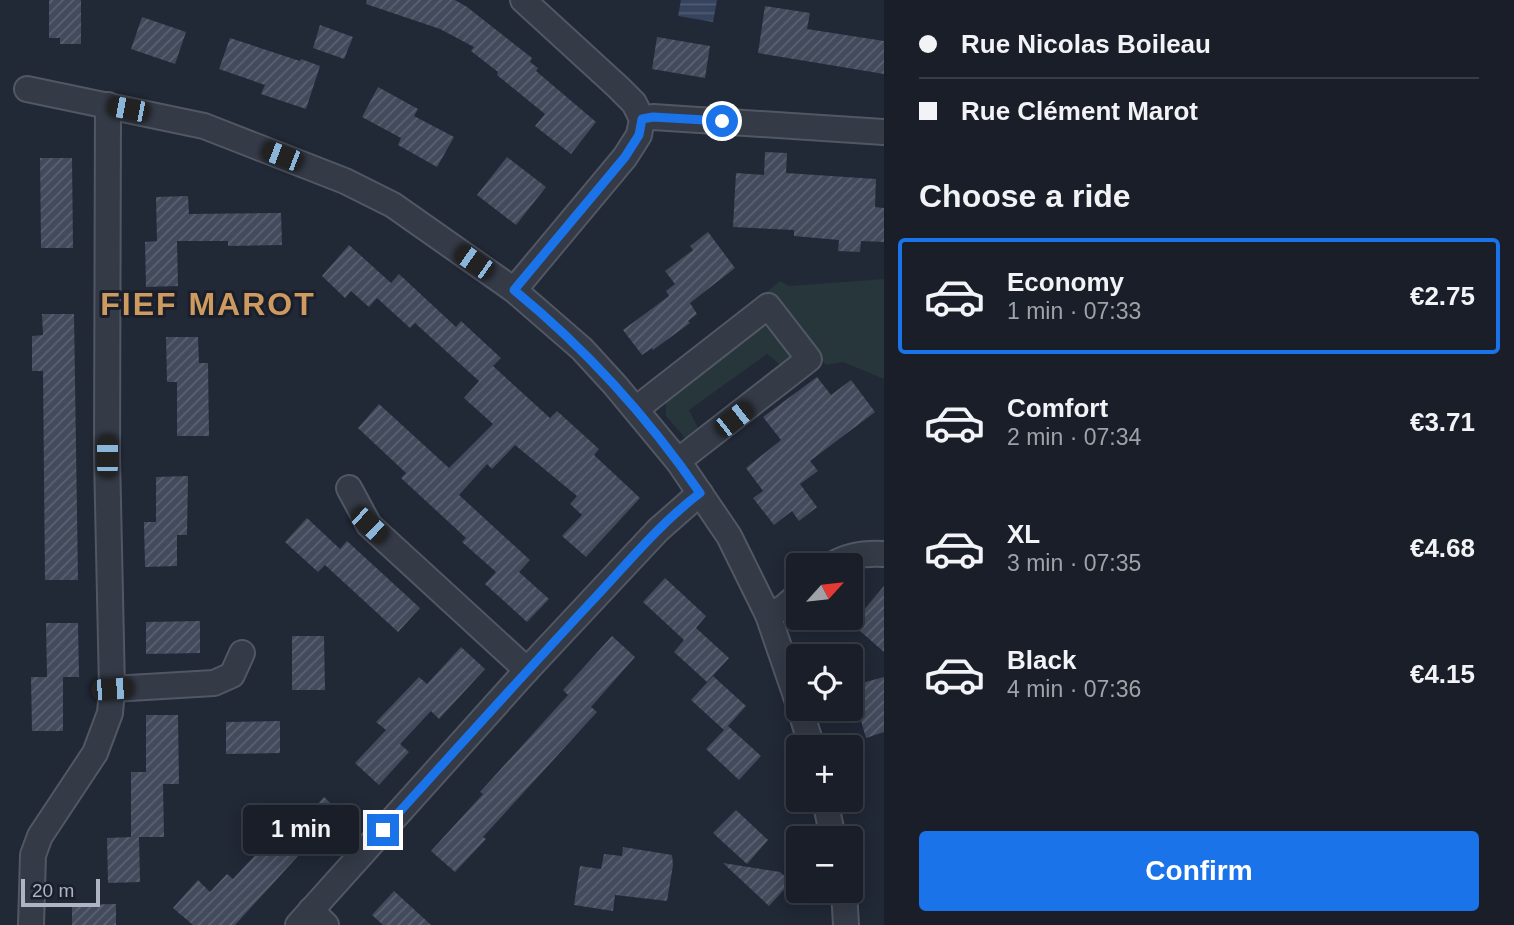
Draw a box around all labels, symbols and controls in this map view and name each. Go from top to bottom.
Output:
text: Rue Nicolas Boileau [961,29,1211,59]
car [106,95,151,123]
text: Rue Clément Marot [961,96,1198,126]
route start [706,105,738,137]
car [259,139,306,173]
text: Choose a ride [919,178,1131,214]
car [451,241,498,283]
icon: car [923,265,986,328]
text: Economy [1007,267,1124,297]
text: €2.75 [1410,281,1475,311]
district label: FIEF MAROT [100,286,316,322]
text: 1 min · 07:33 [1007,298,1141,324]
icon: car [923,391,986,454]
text: Comfort [1007,393,1108,423]
car [711,398,758,440]
text: €3.71 [1410,407,1475,437]
text: 2 min · 07:34 [1007,424,1141,450]
car [97,435,118,477]
car [347,503,392,547]
icon: car [923,517,986,580]
text: XL [1007,519,1040,549]
text: €4.68 [1410,533,1475,563]
text: 3 min · 07:35 [1007,550,1141,576]
north arrow [786,553,863,630]
map controls [786,553,863,903]
icon: car [923,643,986,706]
button: locate [786,644,863,721]
text: Black [1007,645,1076,675]
text: €4.15 [1410,659,1475,689]
text: 4 min · 07:36 [1007,676,1141,702]
car [91,677,134,701]
button: + [786,735,863,812]
callout: 1 min [243,806,358,854]
route end [367,814,399,846]
text: 1 min [271,816,331,842]
button: − [786,826,863,903]
button: Confirm [919,831,1479,911]
scale bar [21,876,100,908]
text: 20 m [32,880,74,901]

